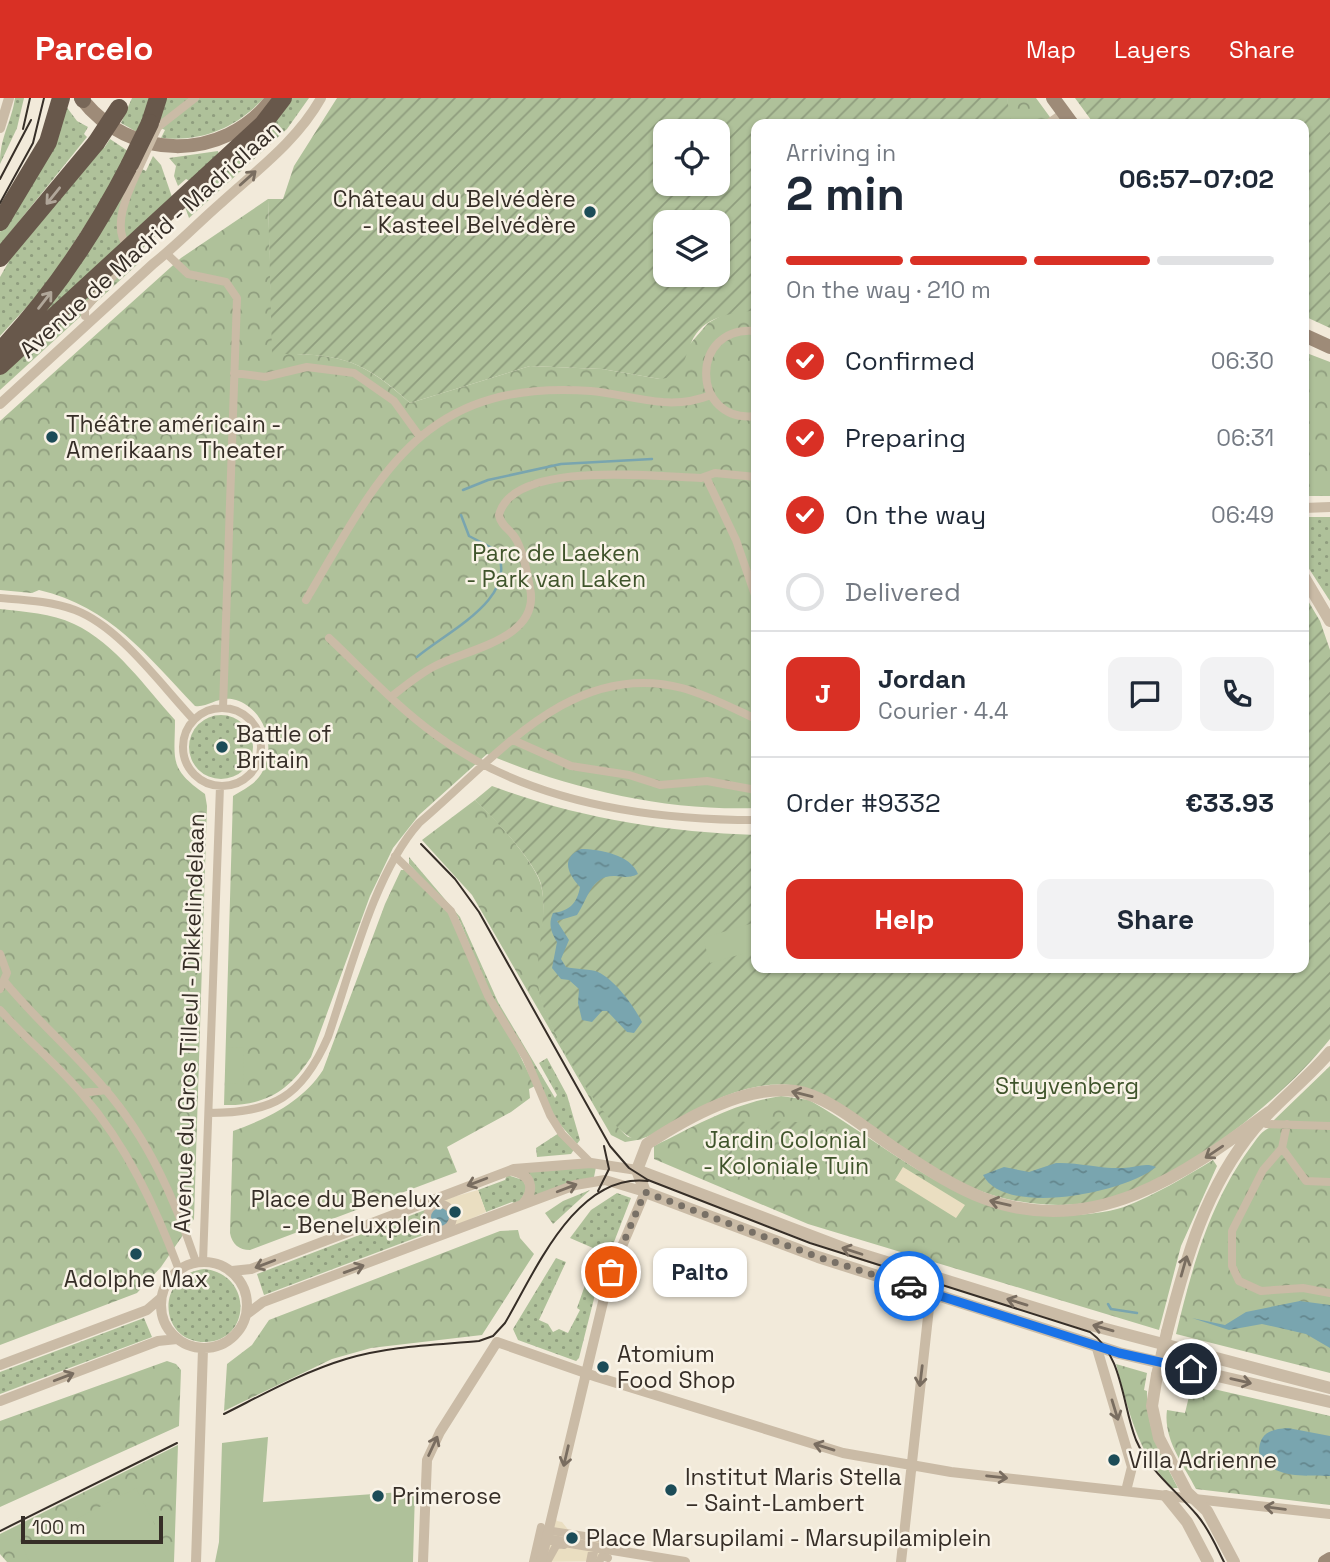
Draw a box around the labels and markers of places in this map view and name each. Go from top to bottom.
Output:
place label: Château du Belvédère - Kasteel Belvédère [333,184,576,240]
marker: Château du Belvédère - Kasteel Belvédère [582,204,598,220]
place label: Théâtre américain - Amerikaans Theater [66,409,284,465]
marker: Théâtre américain - Amerikaans Theater [44,429,60,445]
place label: Battle of Britain [236,719,332,775]
marker: Battle of Britain [214,739,230,755]
place label: Place du Benelux - Beneluxplein [251,1184,441,1240]
marker: Place du Benelux - Beneluxplein [447,1204,463,1220]
pin [581,1242,641,1302]
marker: Adolphe Max [128,1246,144,1262]
callout: Palto [653,1248,748,1296]
place label: Adolphe Max [64,1264,208,1294]
place label: Atomium Food Shop [617,1339,736,1395]
pin [1161,1339,1221,1399]
marker: Atomium Food Shop [595,1359,611,1375]
place label: Villa Adrienne [1128,1445,1277,1475]
marker: Villa Adrienne [1106,1452,1122,1468]
place label: Institut Maris Stella – Saint-Lambert [685,1462,902,1518]
place label: Primerose [392,1481,502,1511]
marker: Institut Maris Stella – Saint-Lambert [663,1482,679,1498]
marker: Primerose [370,1488,386,1504]
place label: Place Marsupilami - Marsupilamiplein [586,1523,991,1553]
marker: Place Marsupilami - Marsupilamiplein [564,1530,580,1546]

